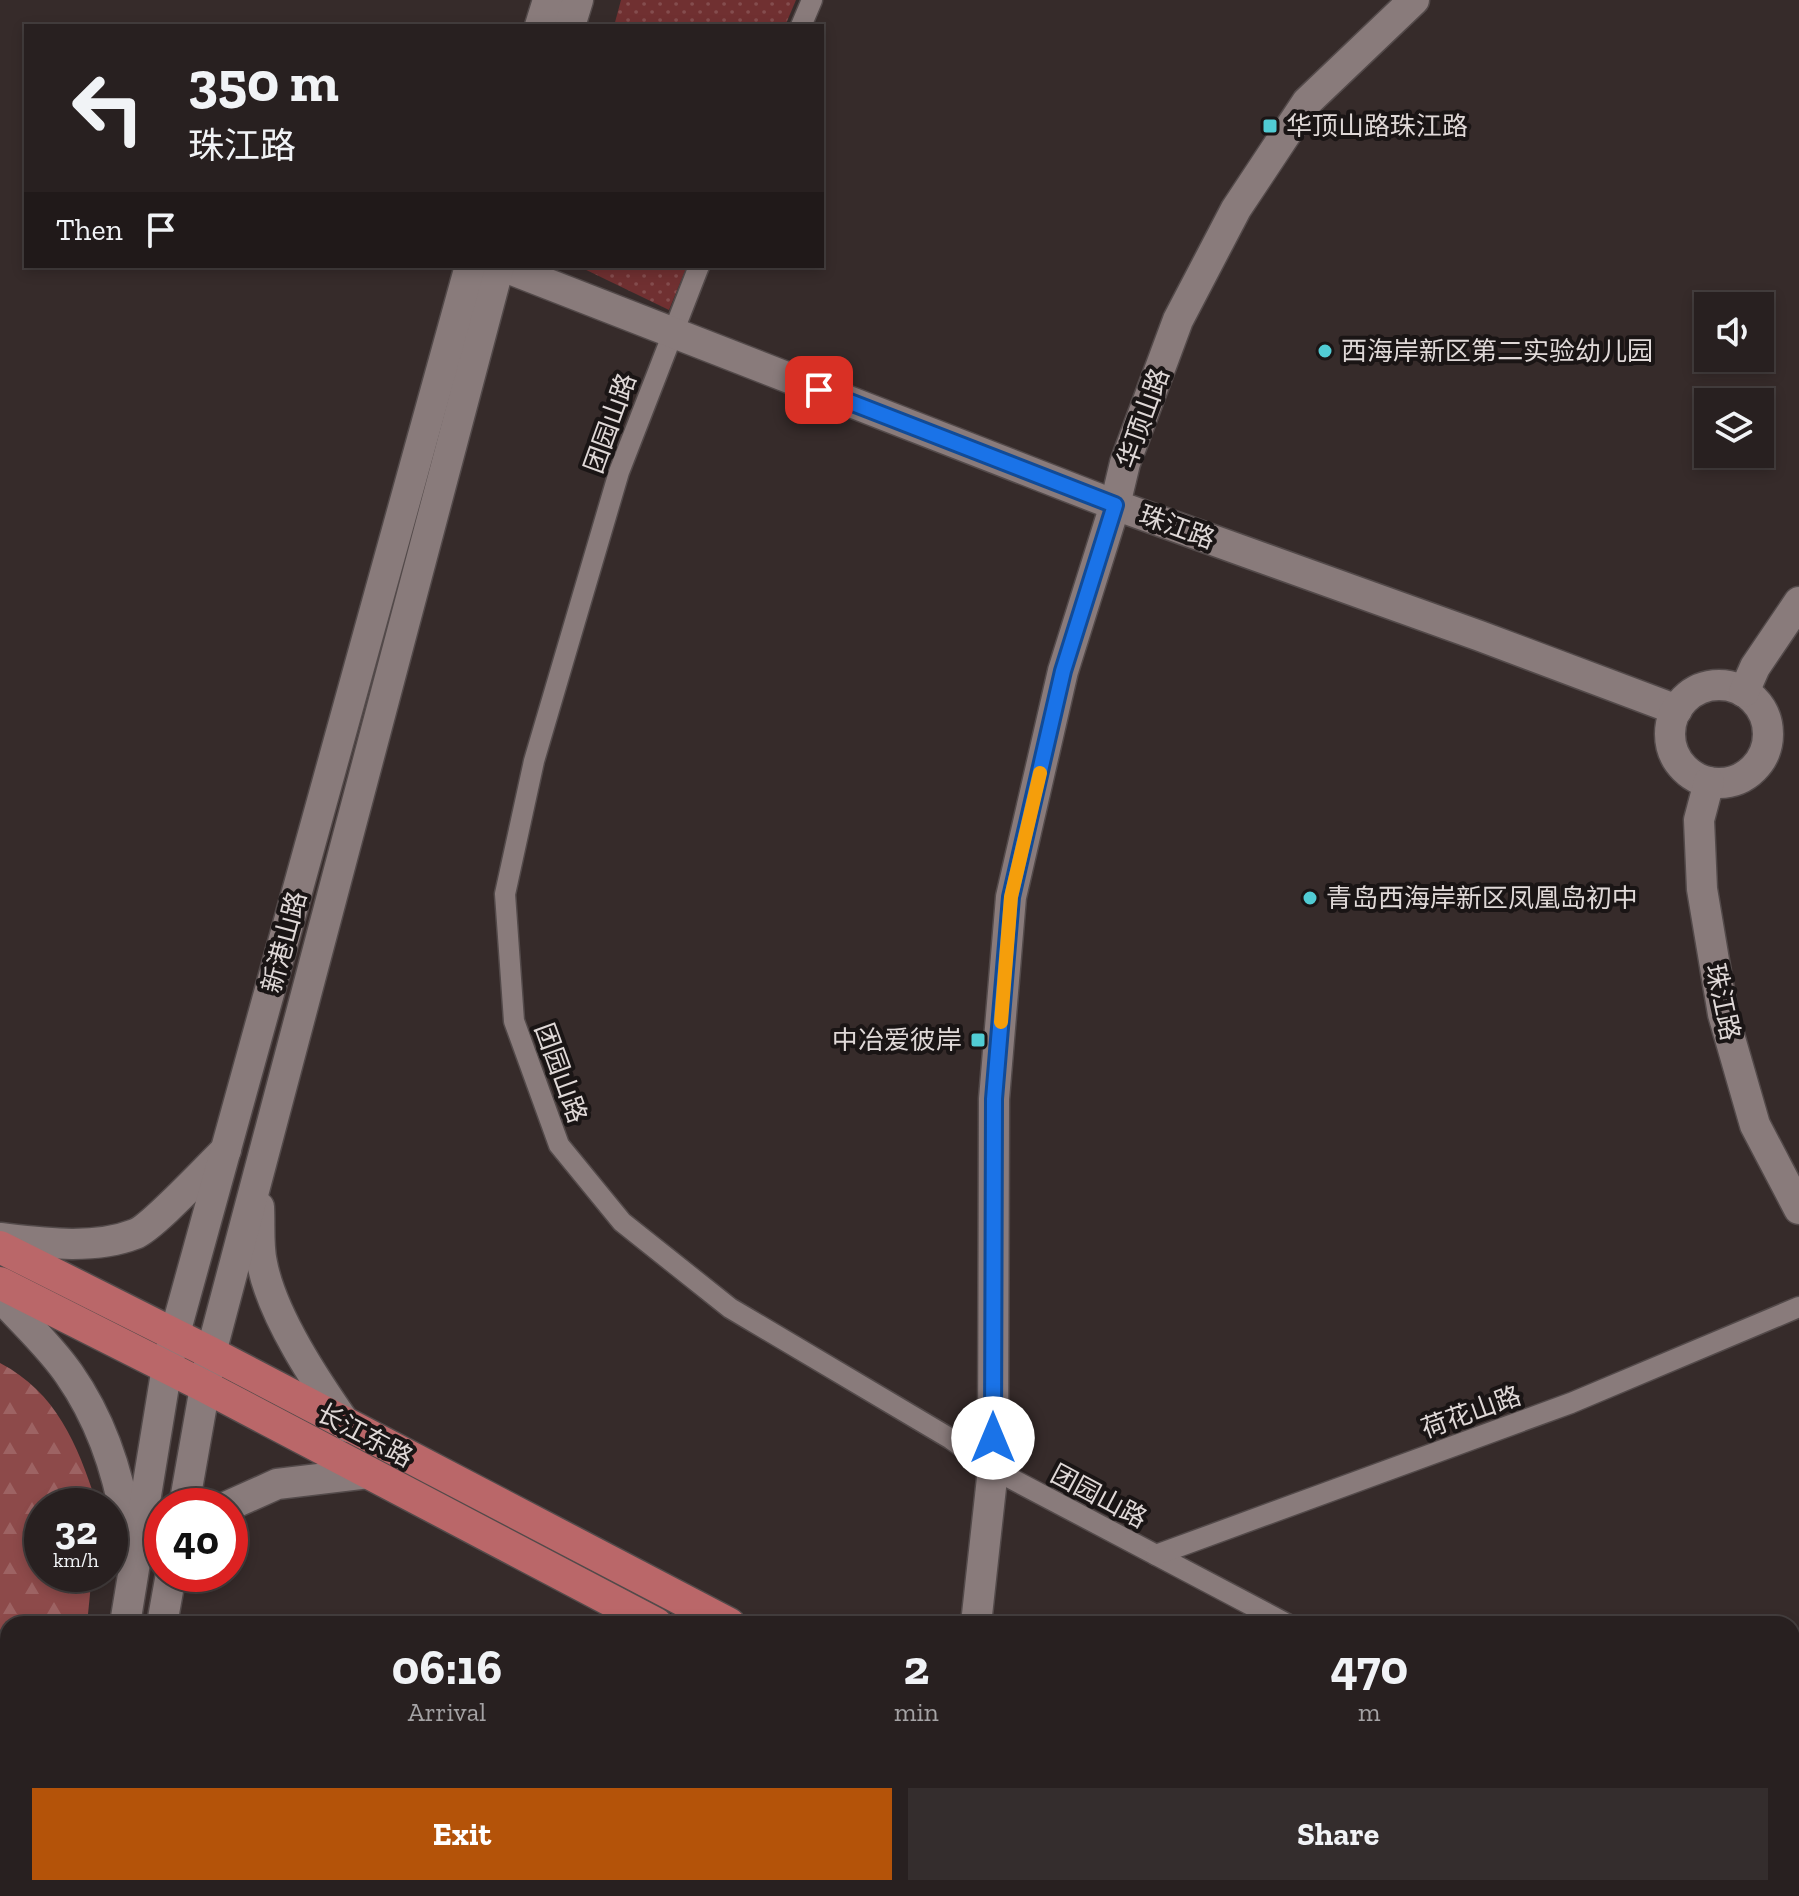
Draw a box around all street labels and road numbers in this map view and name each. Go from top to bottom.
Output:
street label: 华顶山路 [1110,364,1176,472]
street label: 团园山路 [577,369,643,477]
street label: 珠江路 [1135,499,1219,555]
street label: 新港山路 [255,888,313,996]
street label: 珠江路 [1699,961,1747,1043]
street label: 团园山路 [528,1019,594,1127]
street label: 荷花山路 [1417,1379,1525,1445]
street label: 长江东路 [312,1396,418,1474]
street label: 团园山路 [1046,1457,1152,1535]

